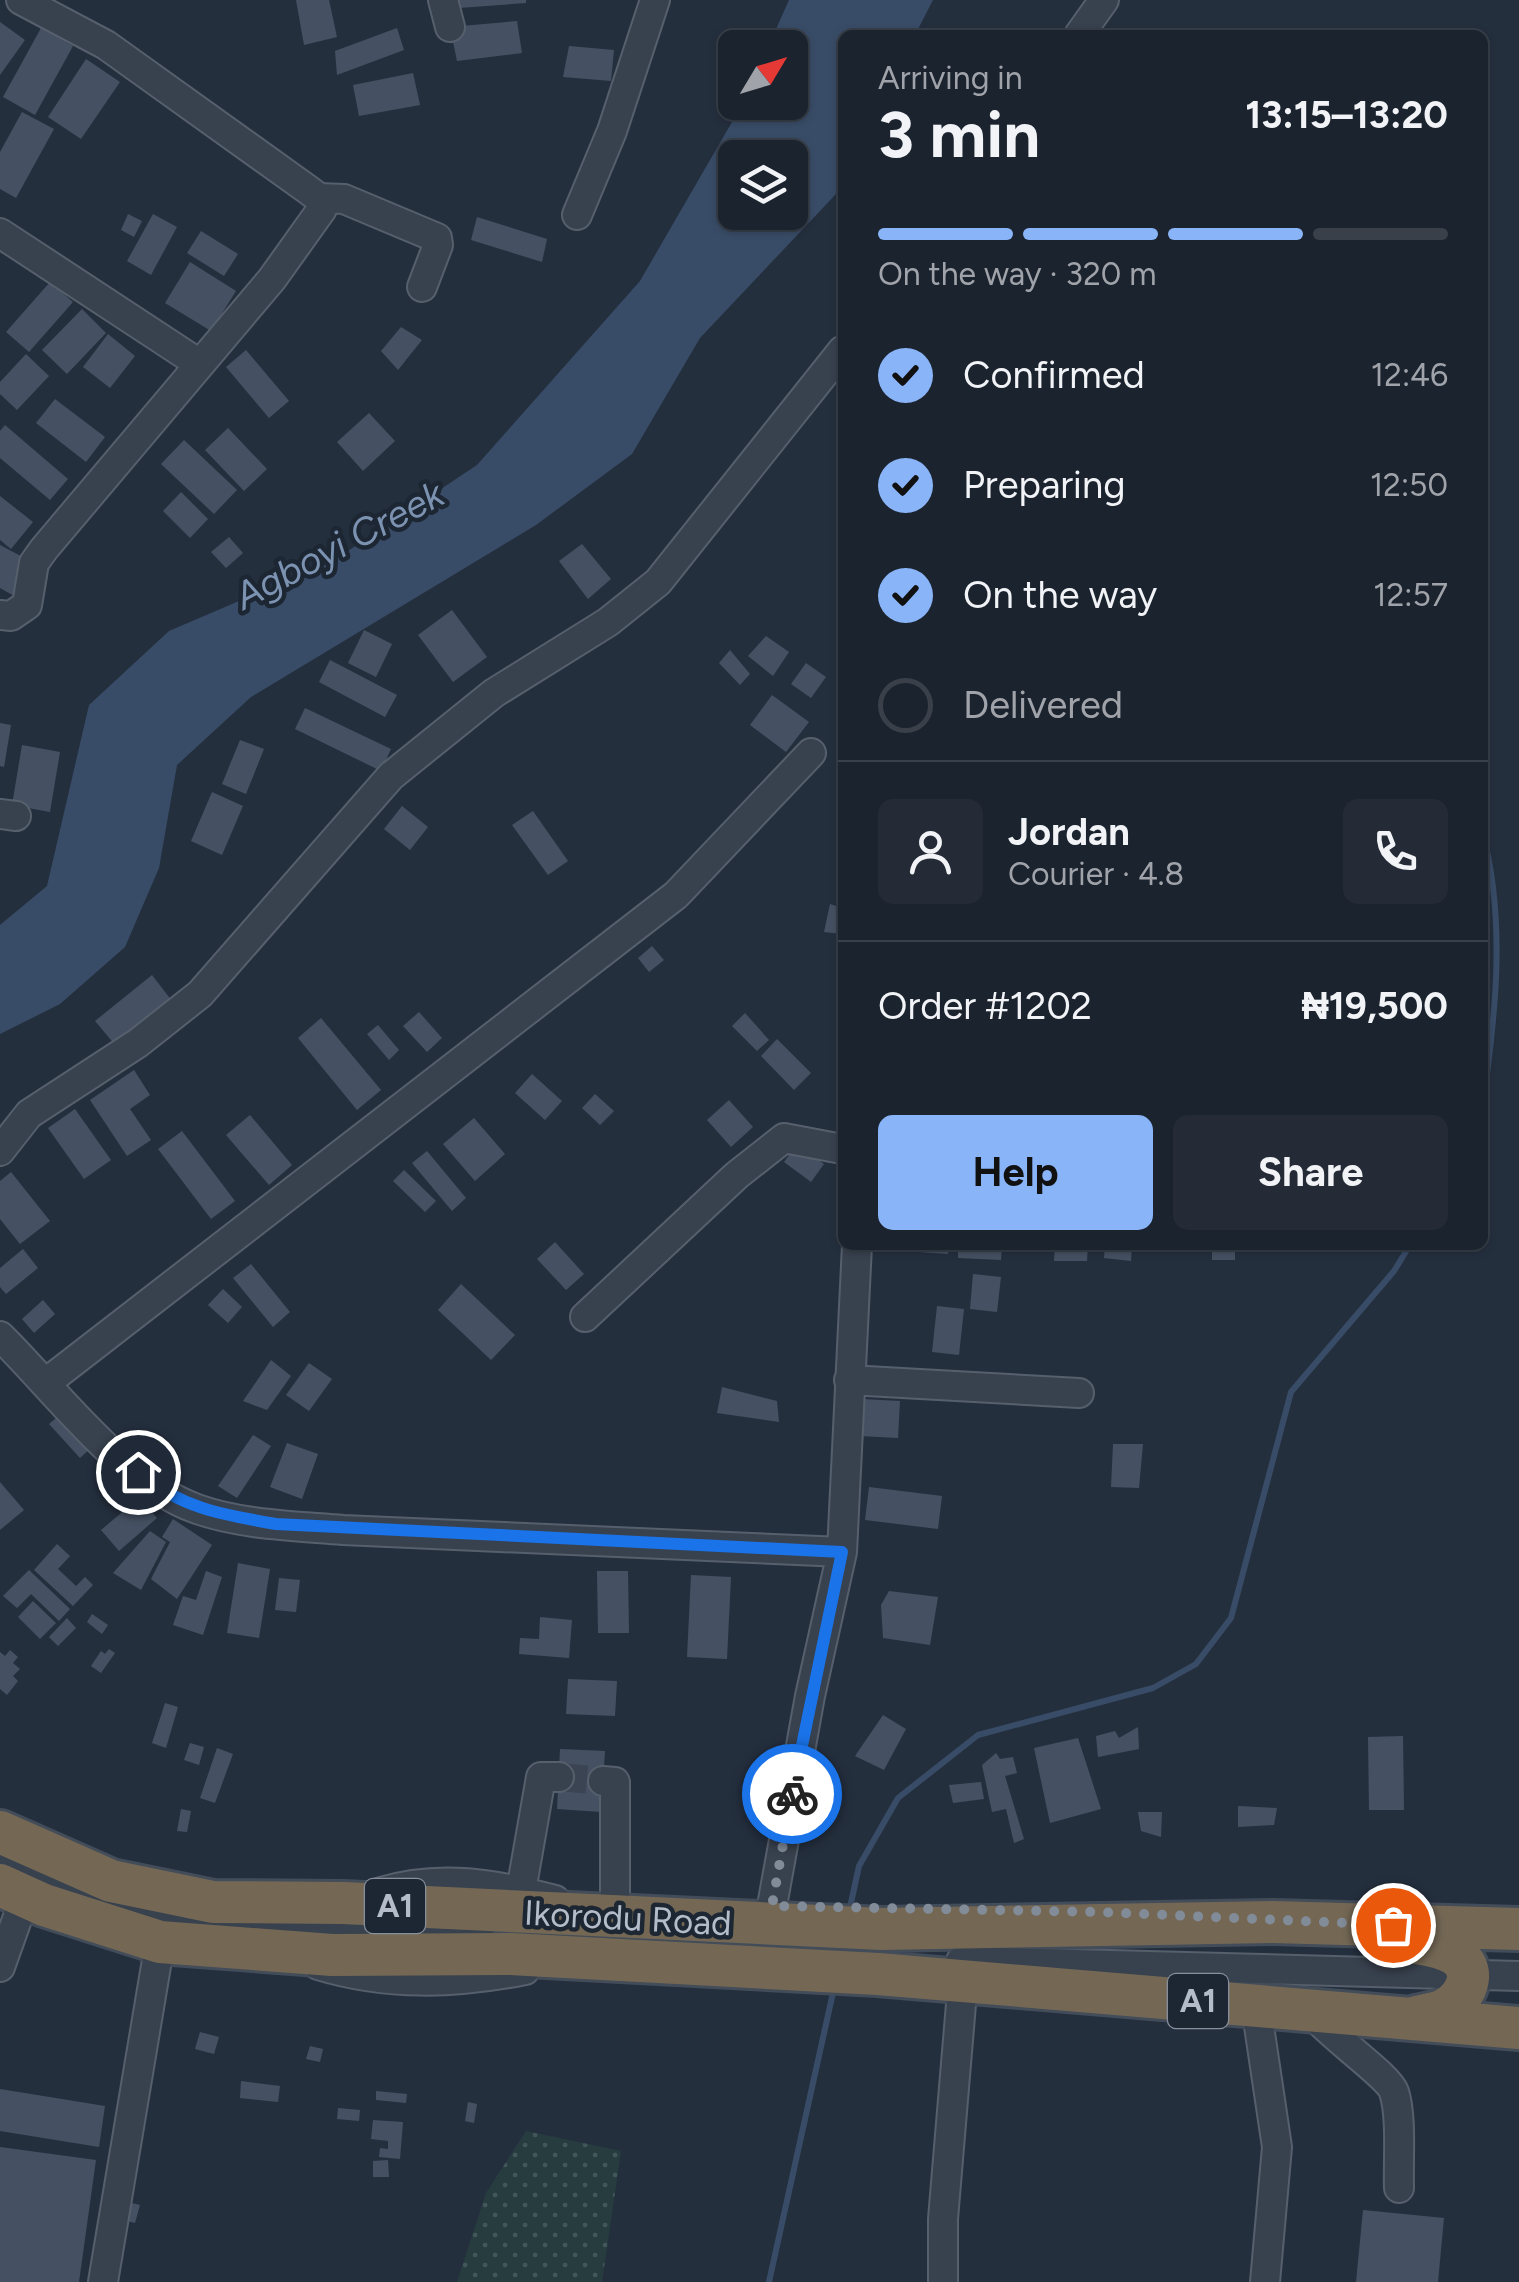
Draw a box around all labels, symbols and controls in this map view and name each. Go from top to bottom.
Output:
north arrow [718,30,808,120]
map controls [718,30,808,230]
text: Arriving in [878,59,1023,97]
text: 13:15–13:20 [1245,92,1448,138]
text: 3 min [878,95,1040,173]
button: layers [718,140,808,230]
text: On the way · 320 m [878,255,1156,293]
icon: check [878,348,933,403]
text: Confirmed [963,352,1145,398]
text: 12:46 [1371,356,1448,394]
icon: check [878,458,933,513]
text: Preparing [963,462,1125,508]
text: 12:50 [1370,466,1448,504]
water label: Agboyi Creek [225,470,453,620]
icon: check [878,568,933,623]
text: On the way [963,572,1157,618]
text: 12:57 [1373,576,1448,614]
text: Delivered [963,682,1123,728]
button: person [878,799,983,904]
button: phone [1343,799,1448,904]
text: Jordan [1008,809,1130,855]
text: Courier · 4.8 [1008,855,1184,893]
text: Order #1202 [878,983,1092,1029]
text: ₦19,500 [1301,983,1448,1029]
button: Help [878,1115,1153,1230]
button: Share [1173,1115,1448,1230]
pin [96,1430,181,1515]
icon: home [111,1445,166,1500]
courier [742,1744,842,1844]
icon: bike [765,1767,820,1822]
road number: A1 [365,1879,425,1933]
pin [1351,1883,1436,1968]
street label: Ikorodu Road [523,1892,733,1944]
icon: bag [1366,1898,1421,1953]
road number: A1 [1168,1974,1228,2028]

